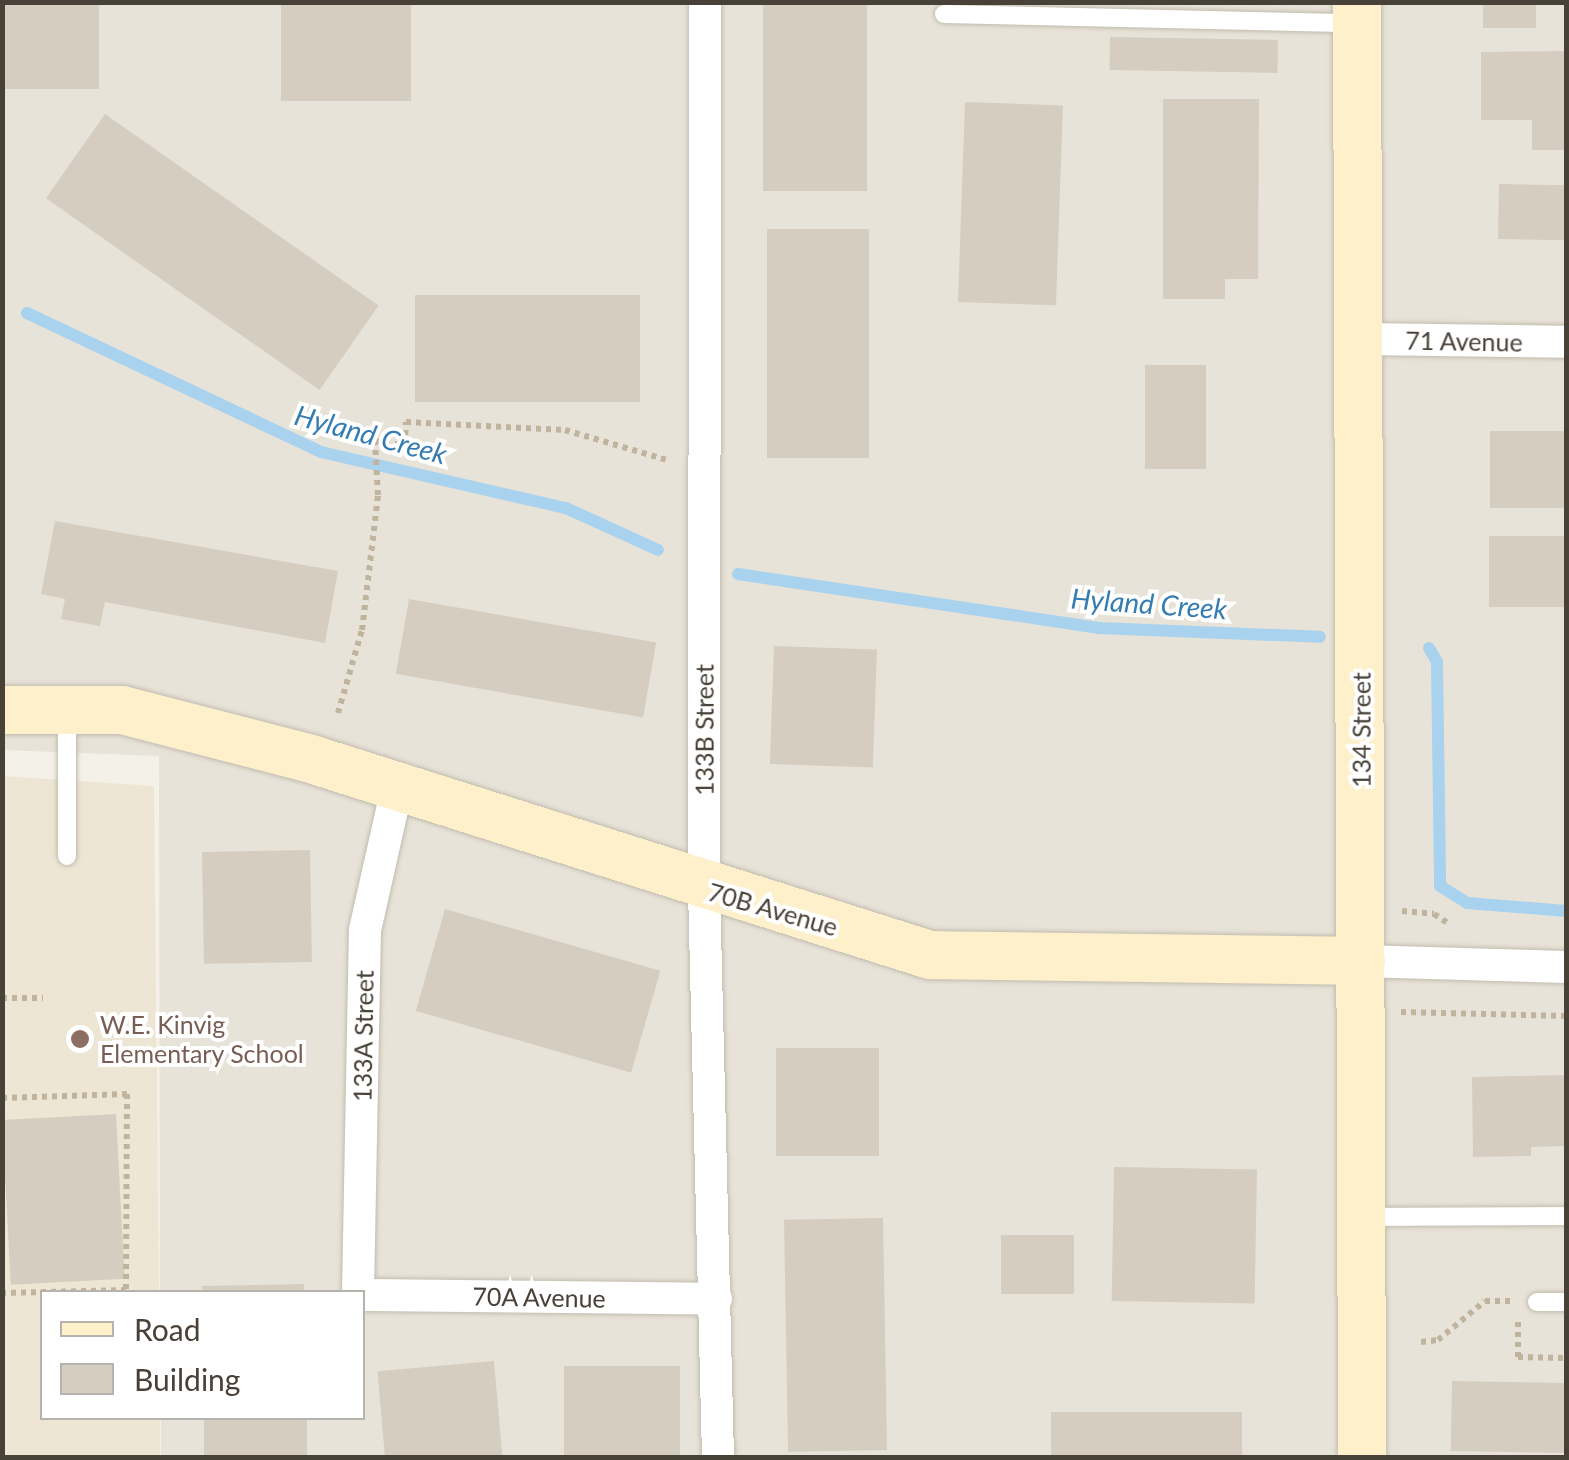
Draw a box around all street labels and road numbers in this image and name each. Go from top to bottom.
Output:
street label: 71 Avenue [1405,325,1523,357]
street label: 133B Street [689,664,719,796]
street label: 134 Street [1346,672,1376,788]
street label: 70B Avenue [704,876,842,942]
street label: 133A Street [347,969,379,1103]
street label: 70A Avenue [471,1281,607,1313]

